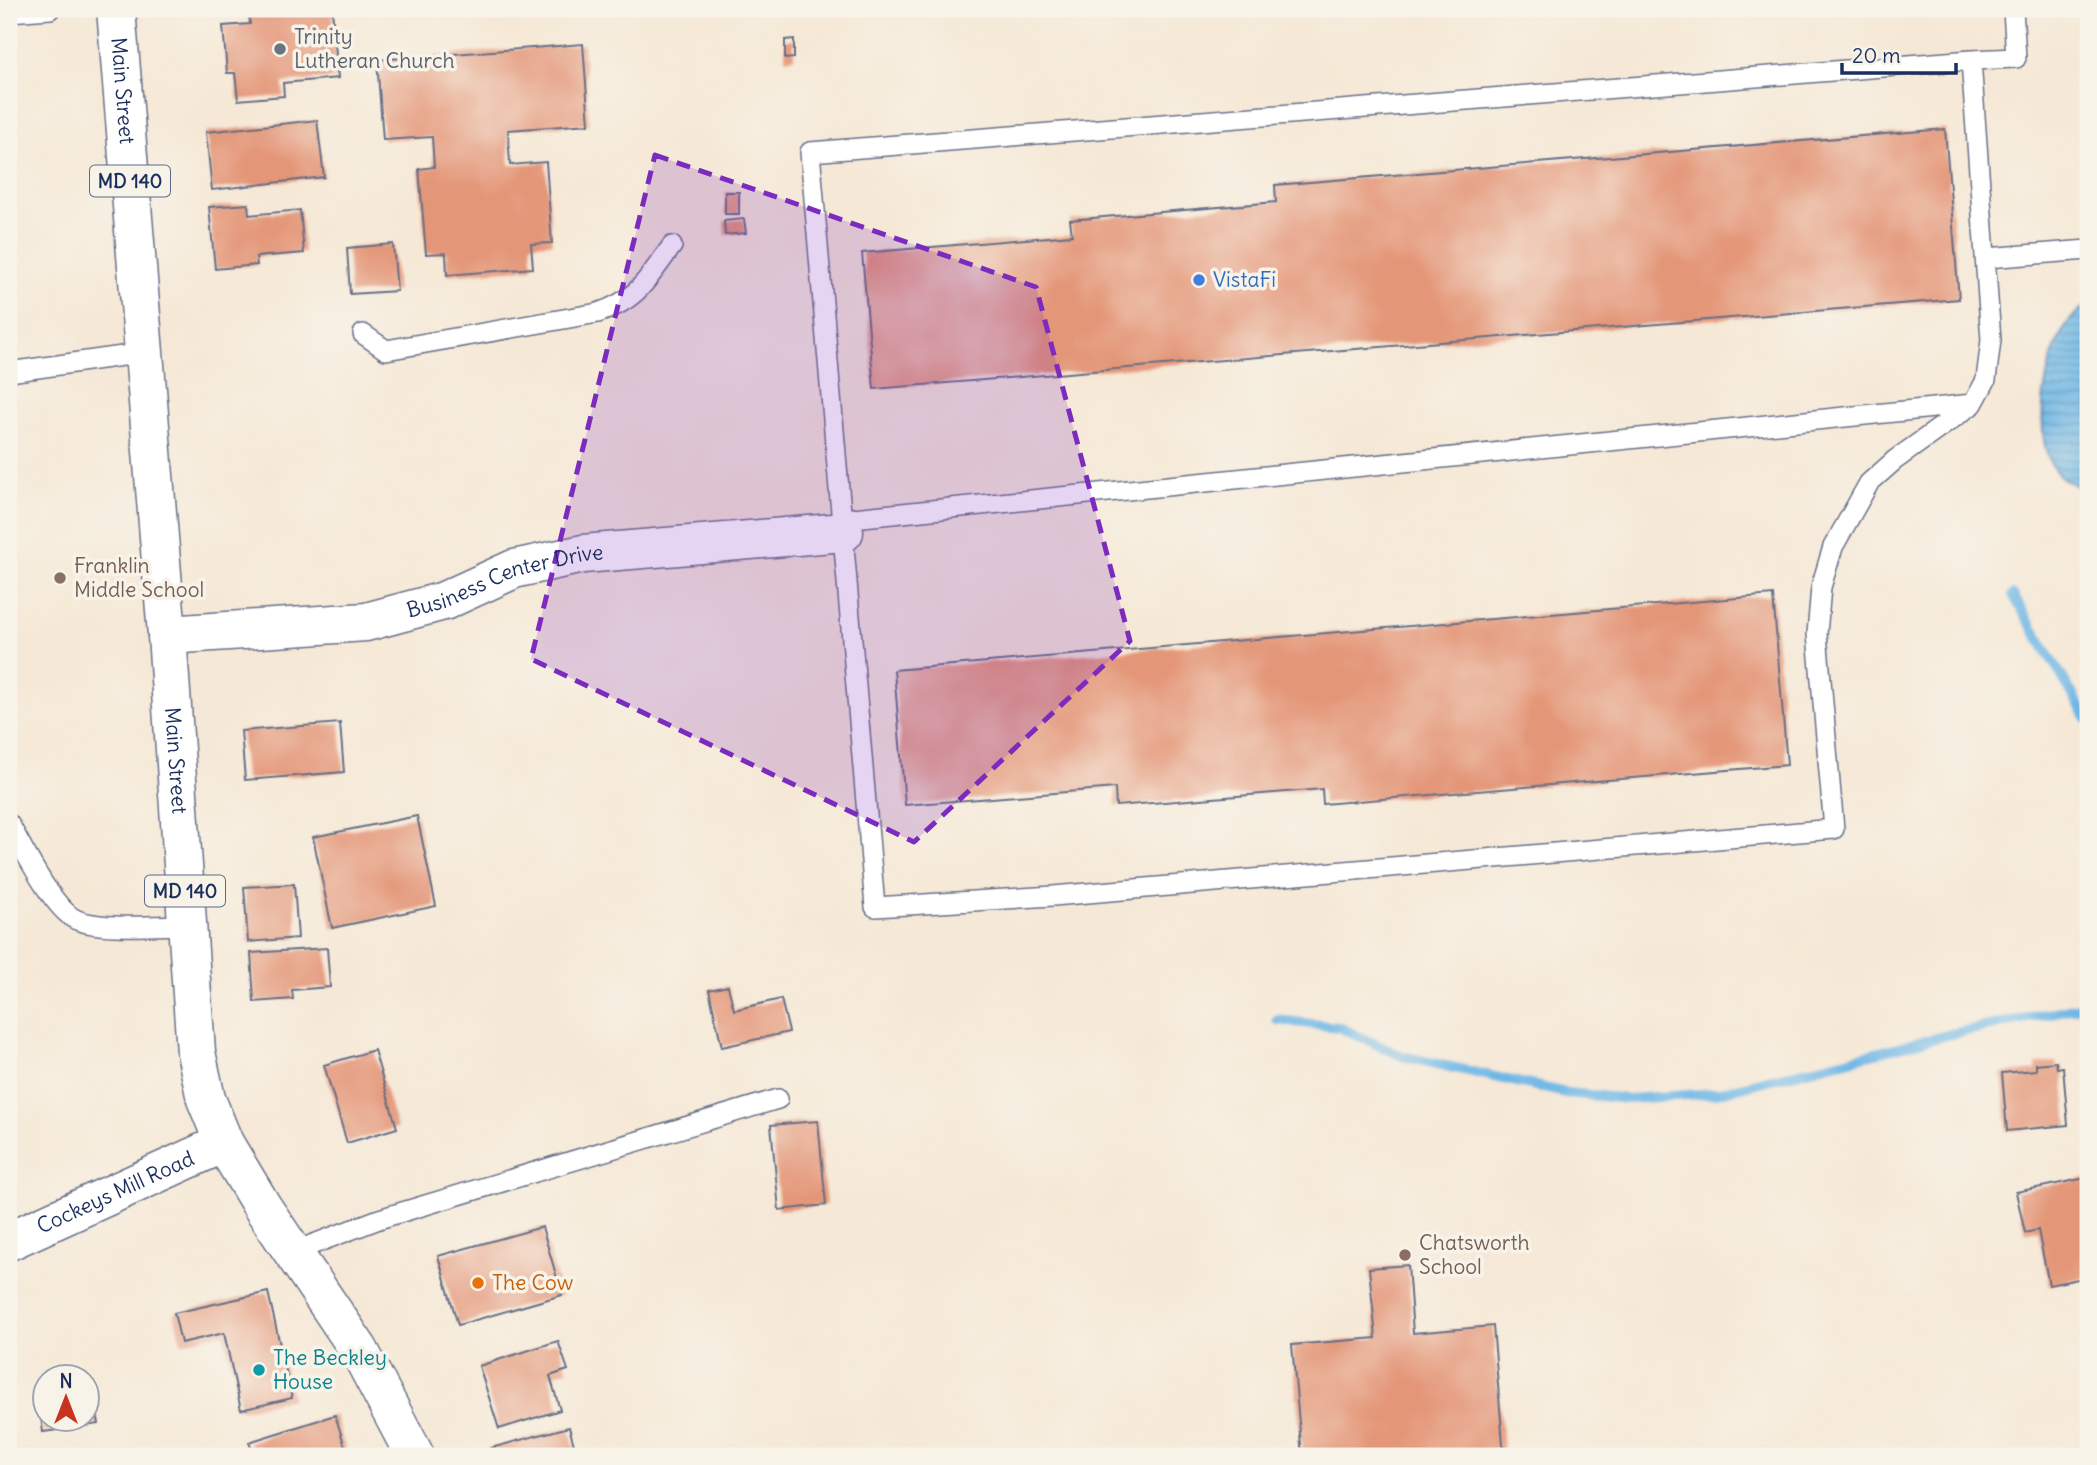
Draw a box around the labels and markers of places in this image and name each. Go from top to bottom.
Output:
place label: Trinity Lutheran Church [294,23,455,74]
marker: Trinity Lutheran Church [272,41,288,57]
place label: VistaFi [1213,266,1276,293]
marker: VistaFi [1191,272,1207,288]
place label: Franklin Middle School [74,552,204,603]
marker: Franklin Middle School [52,570,68,586]
place label: Chatsworth School [1419,1229,1530,1280]
marker: Chatsworth School [1397,1247,1413,1263]
place label: The Cow [492,1269,573,1296]
marker: The Cow [470,1275,486,1291]
place label: The Beckley House [273,1344,387,1395]
marker: The Beckley House [251,1362,267,1378]

